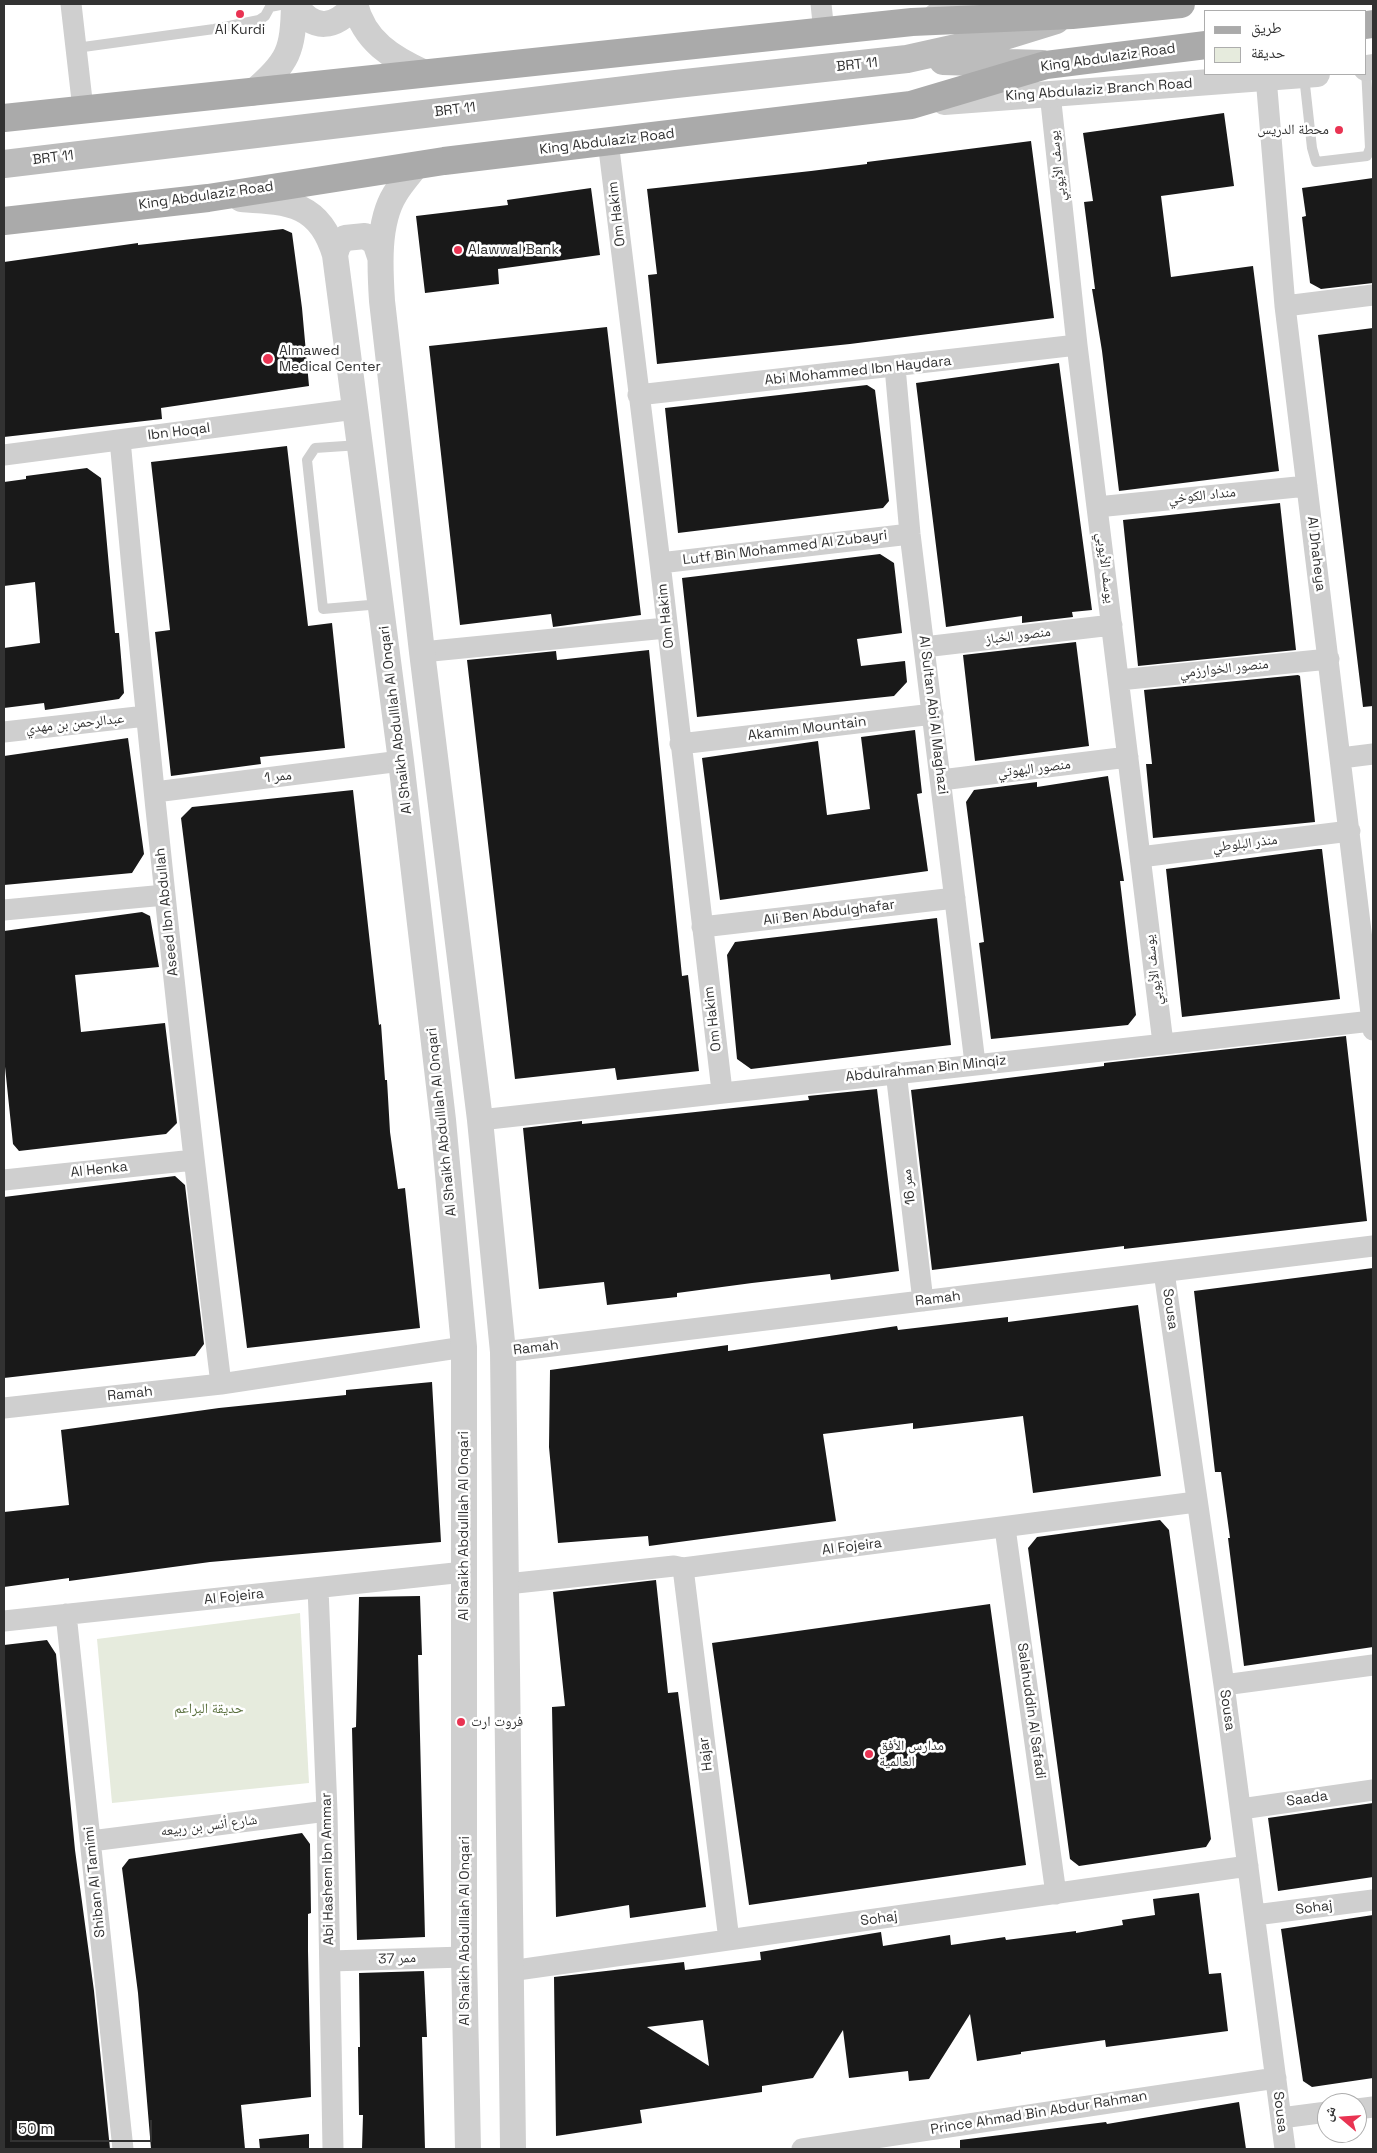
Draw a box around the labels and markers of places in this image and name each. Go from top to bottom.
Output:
marker: Al Kurdi [234,8,246,20]
place label: Al Kurdi [215,22,265,38]
place label: محطة الدريس [1257,122,1329,138]
marker: محطة الدريس [1333,124,1345,136]
place label: Alawwal Bank [468,242,559,258]
marker: Alawwal Bank [452,244,464,256]
place label: Almawed Medical Center [279,343,381,376]
marker: Almawed Medical Center [261,352,275,366]
place label: فروت ارت [471,1714,523,1730]
marker: فروت ارت [455,1716,467,1728]
place label: مدارس الأفق العالمية [879,1738,944,1770]
marker: مدارس الأفق العالمية [863,1748,875,1760]

